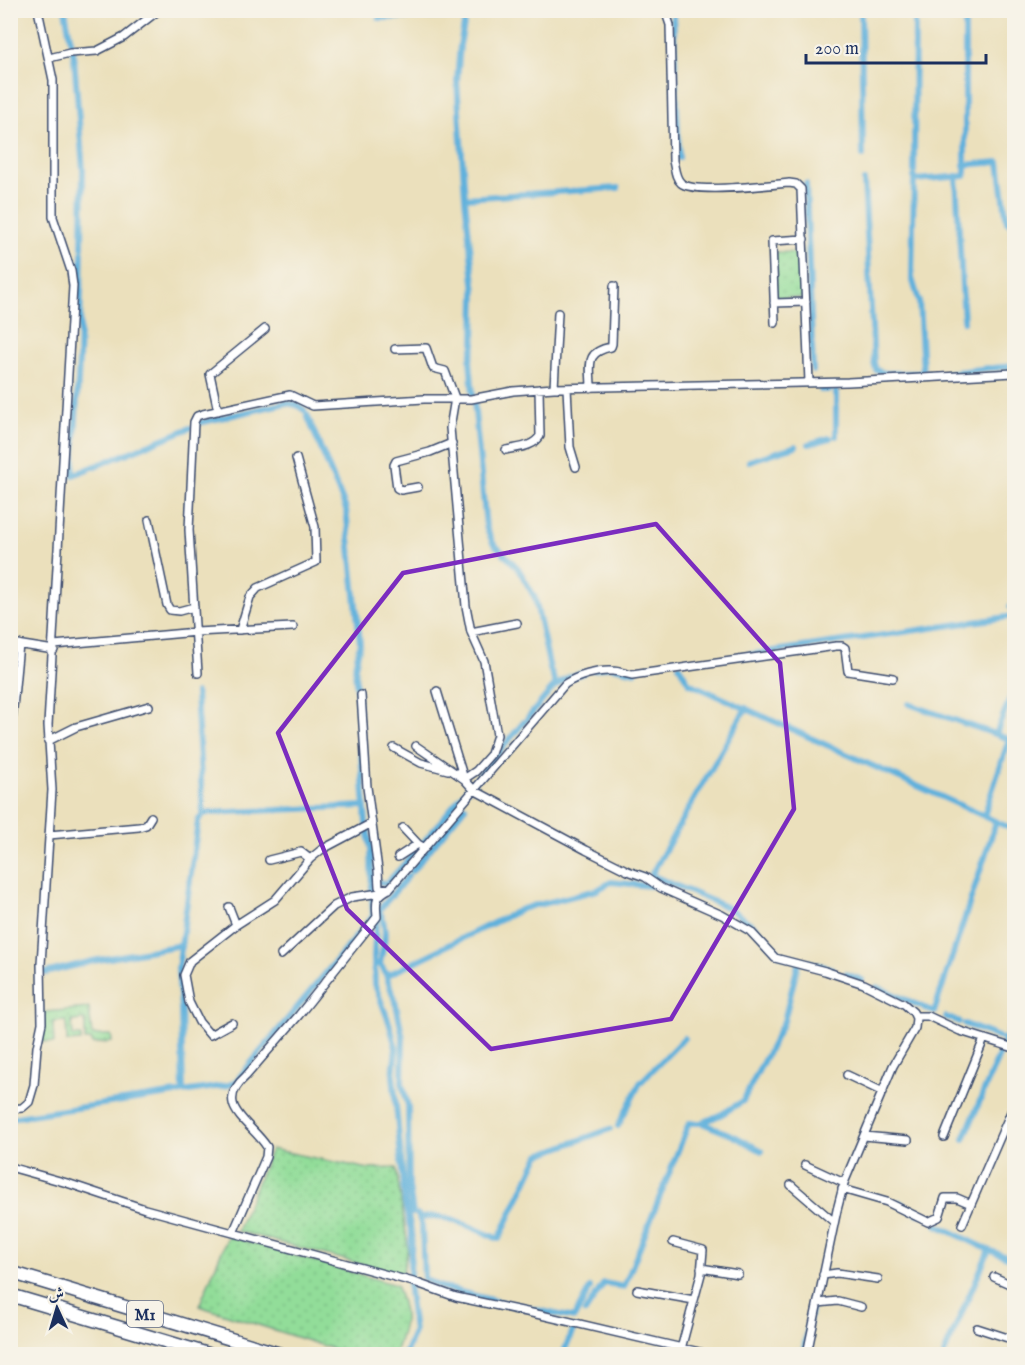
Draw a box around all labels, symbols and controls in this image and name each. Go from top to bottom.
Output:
scale bar [806,27,986,65]
text: 200 m [815,38,859,61]
north arrow [27,1278,87,1338]
text: ش [47,1285,65,1306]
road number: M1 [127,1301,163,1327]

